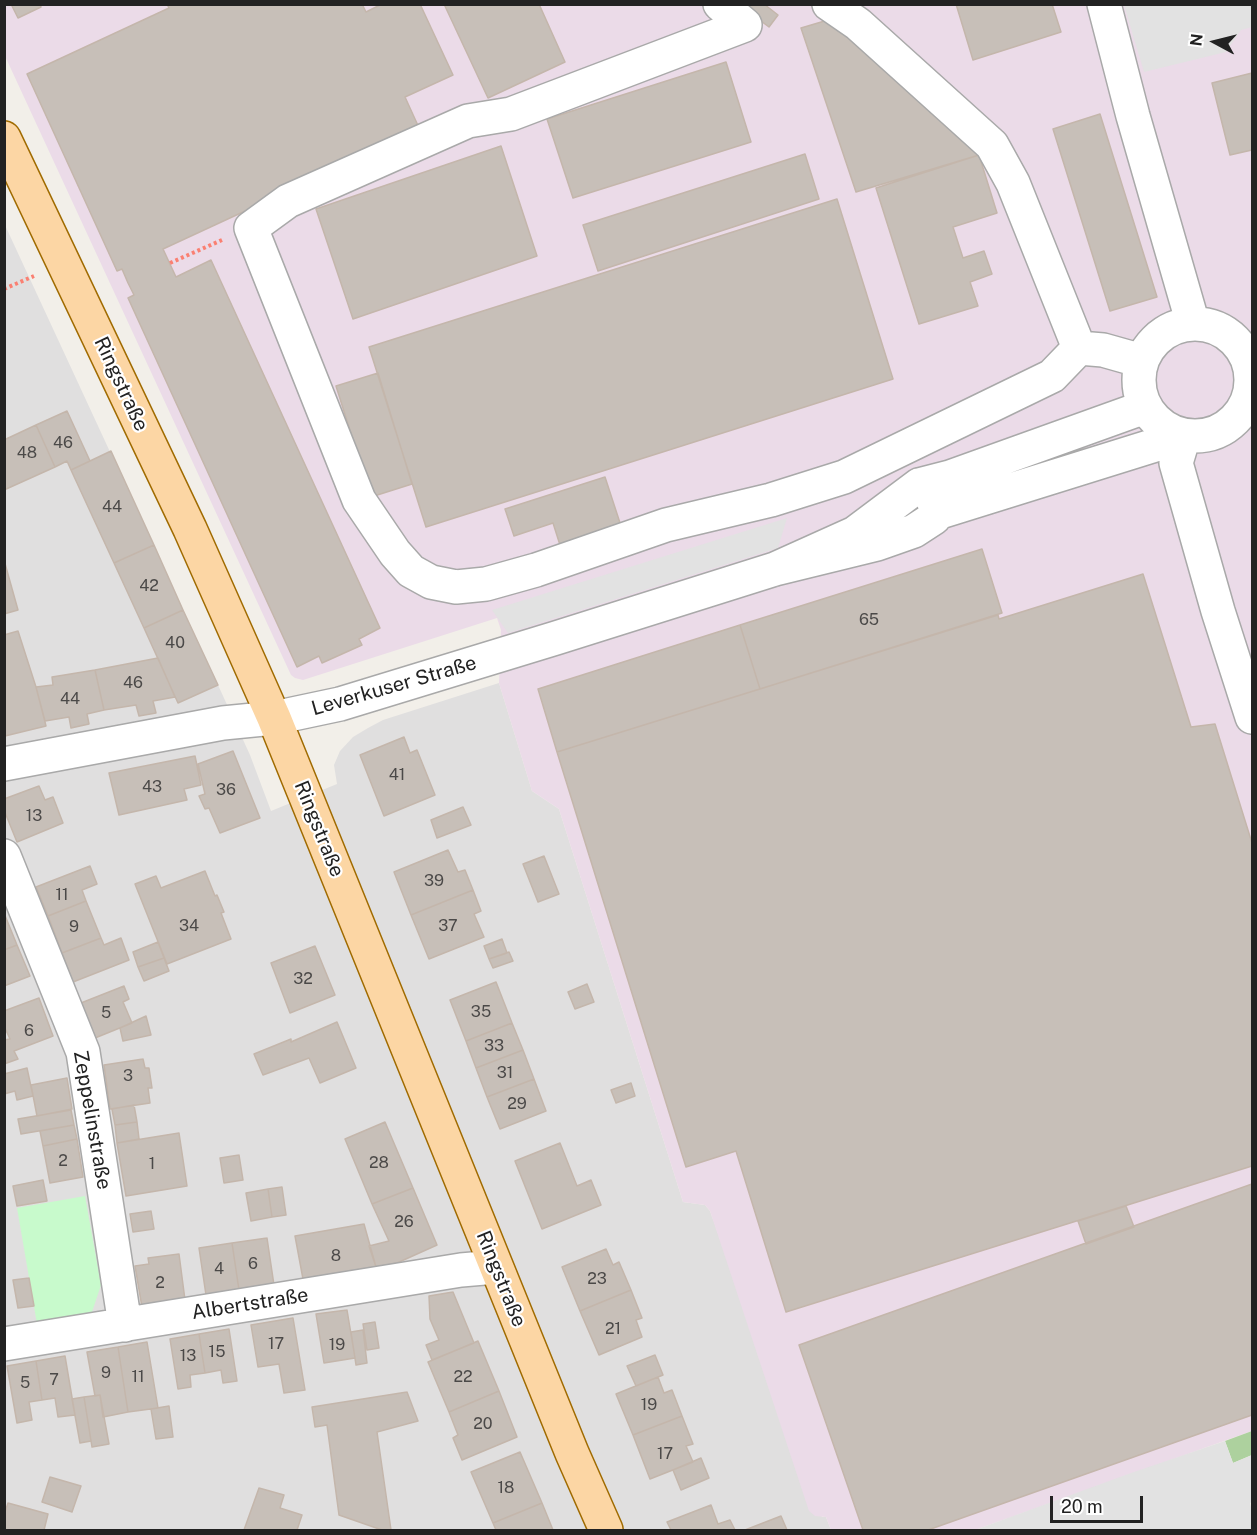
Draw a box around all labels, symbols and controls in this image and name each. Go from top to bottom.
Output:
north arrow [1185,12,1245,72]
text: N [1186,32,1207,47]
street label: Ringstraße [89,333,153,435]
house number: 46 [53,433,73,453]
house number: 48 [17,443,37,463]
house number: 44 [102,497,122,517]
house number: 42 [139,576,159,596]
house number: 65 [859,610,879,630]
house number: 40 [165,633,185,653]
street label: Leverkuser Straße [309,651,479,721]
house number: 46 [123,673,143,693]
house number: 44 [60,689,80,709]
house number: 41 [389,765,405,785]
house number: 43 [142,777,162,797]
street label: Ringstraße [289,777,349,881]
house number: 36 [216,780,236,800]
house number: 13 [26,806,42,826]
house number: 39 [424,871,444,891]
house number: 11 [55,885,69,905]
house number: 34 [179,916,199,936]
house number: 37 [438,916,458,936]
house number: 9 [69,917,79,937]
house number: 32 [293,969,313,989]
house number: 35 [471,1002,491,1022]
house number: 5 [101,1003,111,1023]
house number: 6 [24,1021,34,1041]
house number: 33 [484,1036,504,1056]
street label: Zeppelinstraße [68,1049,116,1191]
house number: 31 [497,1063,513,1083]
house number: 3 [123,1066,133,1086]
house number: 29 [507,1094,527,1114]
house number: 2 [58,1151,68,1171]
house number: 28 [369,1153,389,1173]
house number: 1 [149,1154,155,1174]
house number: 26 [394,1212,414,1232]
street label: Ringstraße [471,1227,531,1331]
house number: 8 [331,1246,341,1266]
house number: 6 [248,1254,258,1274]
house number: 4 [214,1259,224,1279]
house number: 23 [587,1269,607,1289]
house number: 2 [155,1273,165,1293]
street label: Albertstraße [190,1283,310,1325]
house number: 21 [605,1319,621,1339]
house number: 17 [268,1334,284,1354]
house number: 19 [329,1335,345,1355]
house number: 15 [209,1342,225,1362]
house number: 13 [180,1346,196,1366]
house number: 9 [101,1363,111,1383]
house number: 11 [131,1367,145,1387]
house number: 22 [453,1367,473,1387]
house number: 7 [49,1370,59,1390]
house number: 5 [20,1373,30,1393]
house number: 19 [641,1395,657,1415]
house number: 20 [473,1414,493,1434]
house number: 17 [657,1444,673,1464]
house number: 18 [498,1478,514,1498]
scale bar [1053,1484,1146,1522]
text: 20 m [1061,1496,1103,1517]

